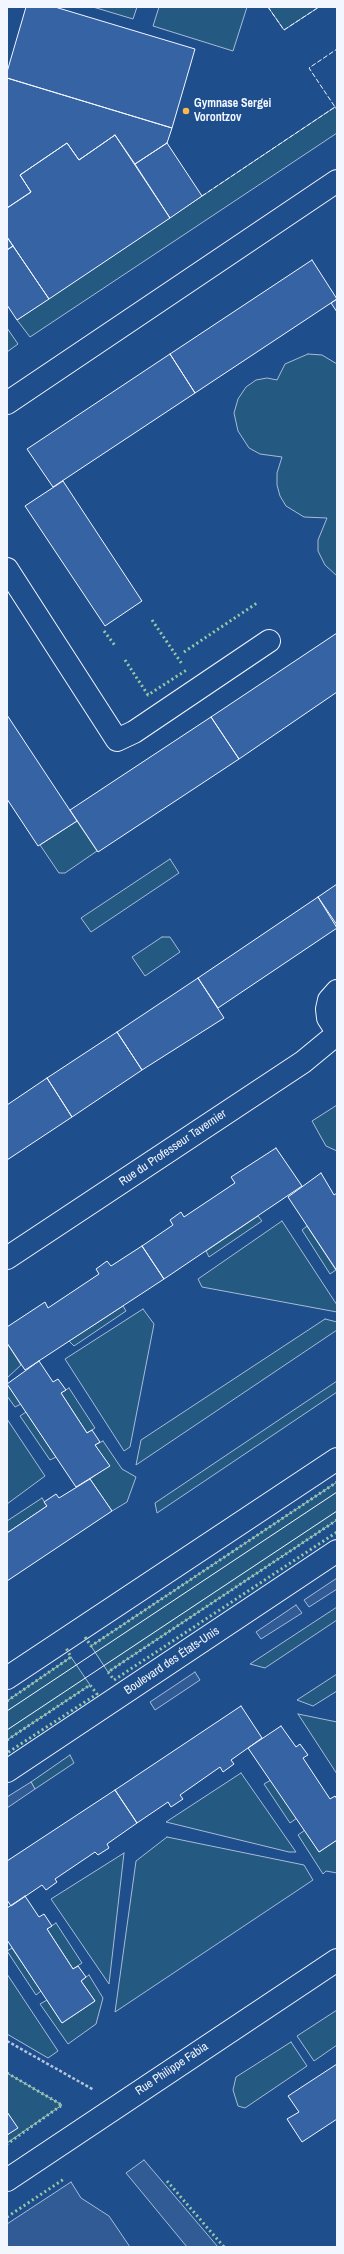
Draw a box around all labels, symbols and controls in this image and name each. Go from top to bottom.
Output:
place label: Gymnase Sergei Vorontzov [194,97,271,125]
marker: Gymnase Sergei Vorontzov [181,106,191,116]
street label: Rue du Professeur Tavernier [117,1107,229,1189]
street label: Boulevard des États-Unis [122,1624,222,1698]
street label: Rue Philippe Fabia [133,2039,211,2099]

